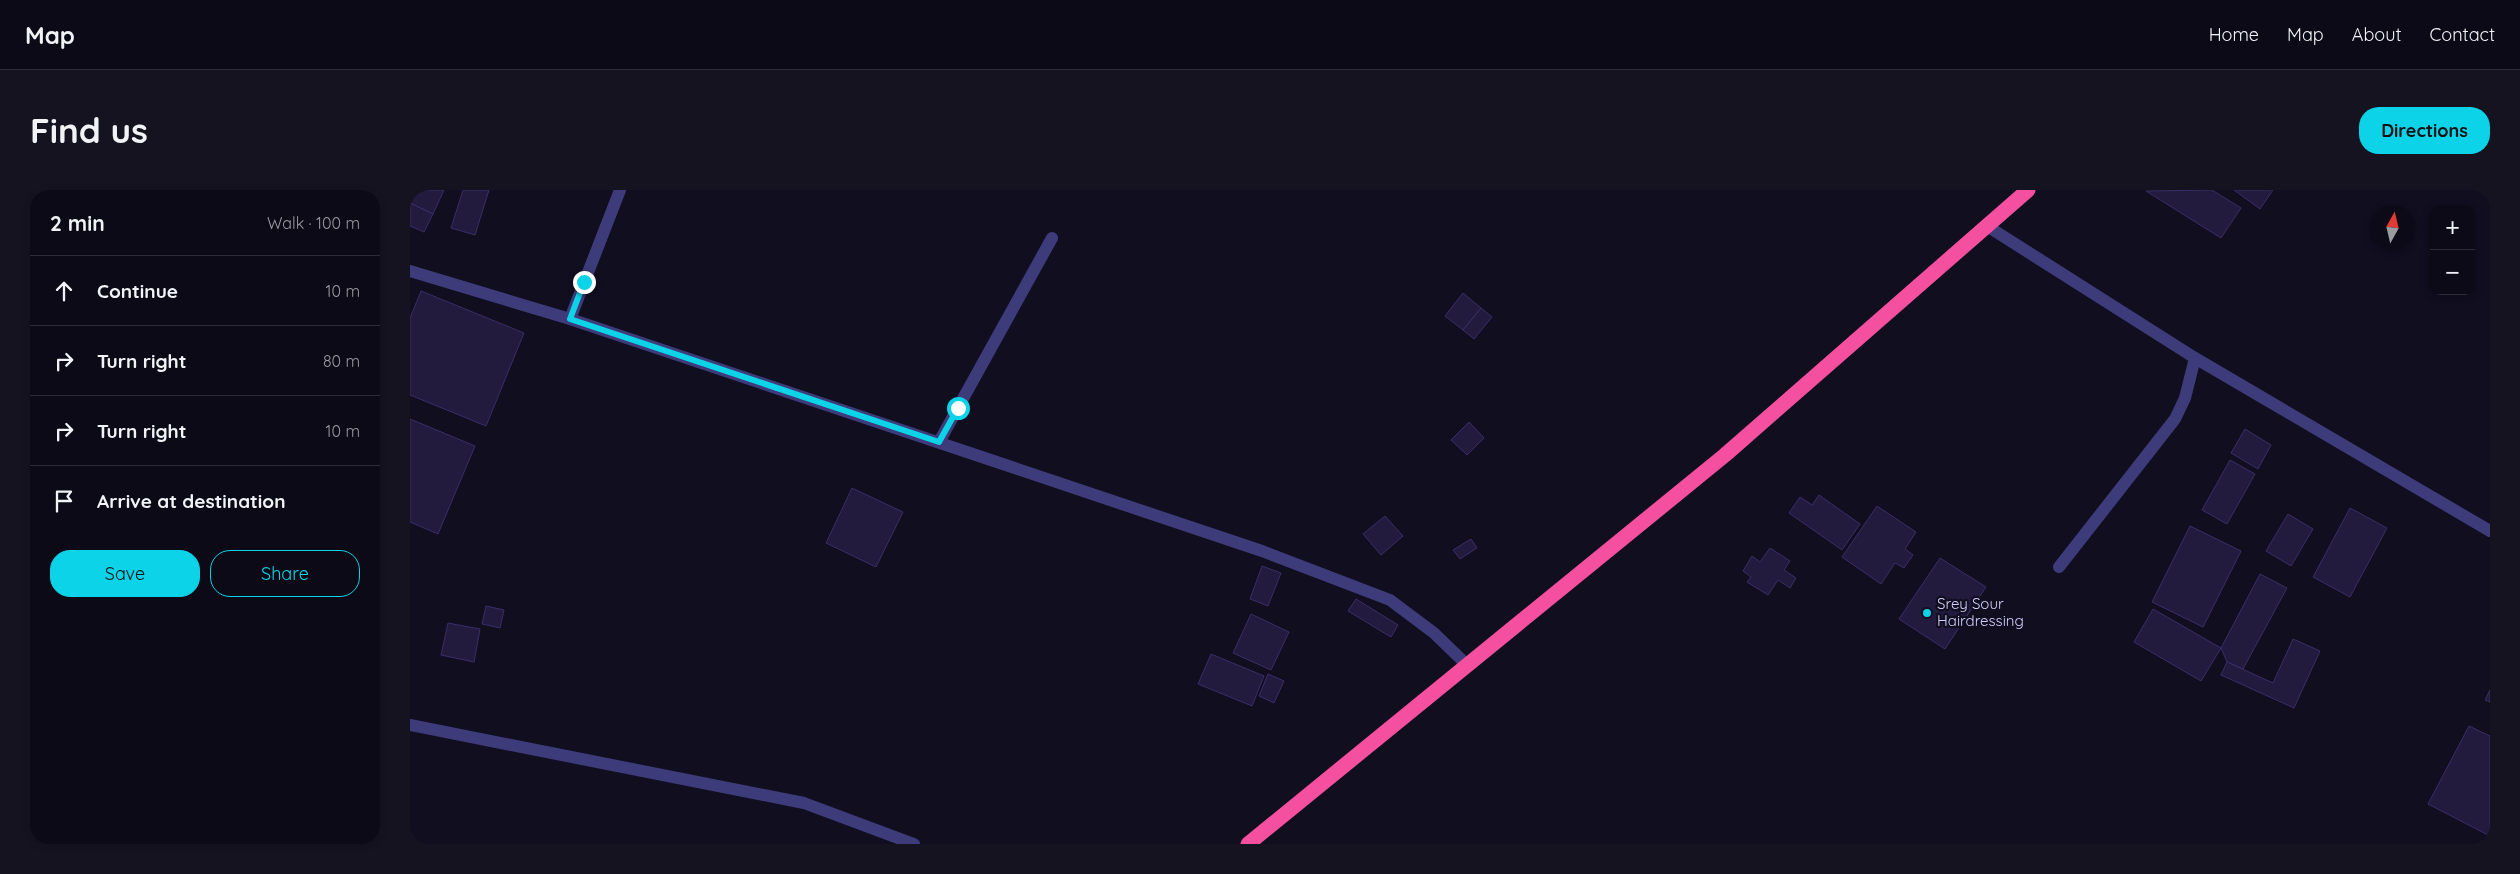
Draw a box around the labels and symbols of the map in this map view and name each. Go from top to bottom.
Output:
north arrow [2370,205,2415,250]
route end [573,271,596,294]
route start [947,397,970,420]
place label: Srey Sour Hairdressing [1937,594,2024,630]
marker: Srey Sour Hairdressing [1921,607,1933,619]

